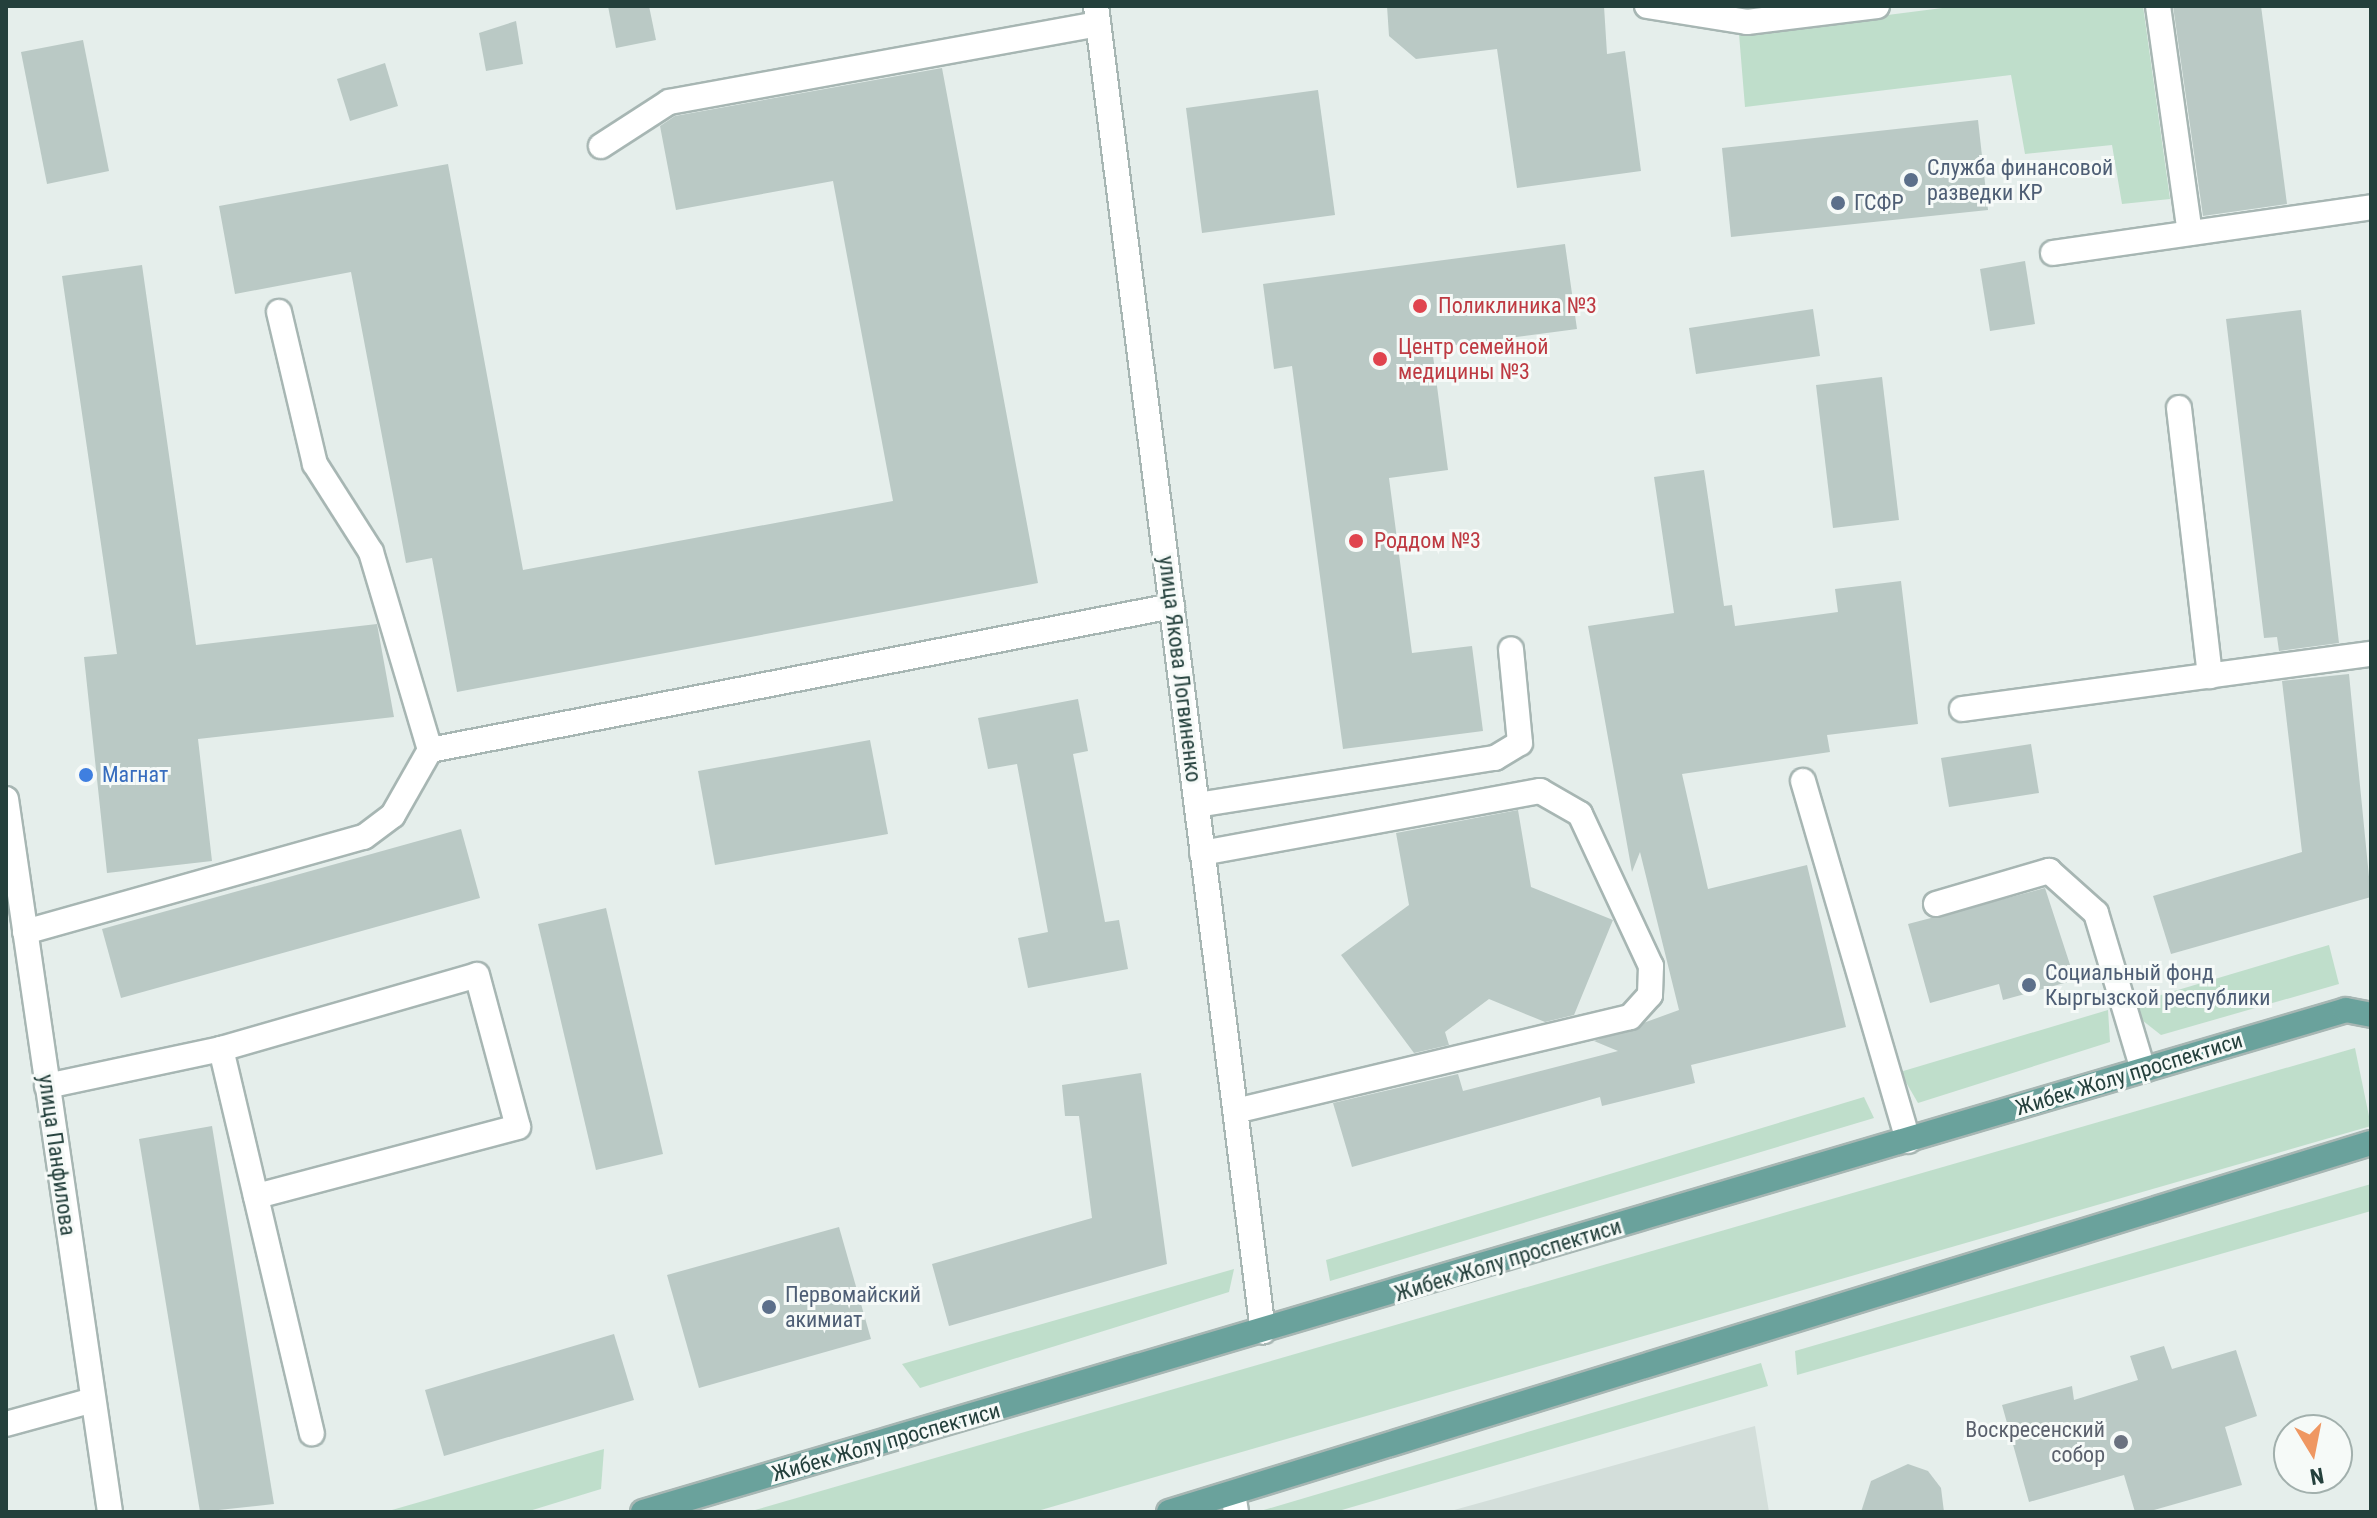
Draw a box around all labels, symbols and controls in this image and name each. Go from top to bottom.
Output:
place label: Служба финансовой разведки КР [1927,154,2113,206]
marker: Служба финансовой разведки КР [1902,171,1920,189]
place label: ГСФР [1854,190,1904,216]
marker: ГСФР [1829,194,1847,212]
place label: Поликлиника №3 [1438,293,1597,319]
marker: Поликлиника №3 [1409,295,1431,317]
place label: Центр семейной медицины №3 [1398,333,1548,384]
marker: Центр семейной медицины №3 [1369,348,1391,370]
place label: Роддом №3 [1374,528,1481,554]
marker: Роддом №3 [1345,530,1367,552]
street label: улица Якова Логвиненко [1153,554,1207,784]
place label: Магнат [102,762,168,788]
marker: Магнат [77,766,95,784]
place label: Социальный фонд Кыргызской республики [2045,959,2270,1010]
marker: Социальный фонд Кыргызской республики [2020,976,2038,994]
street label: Жибек Жолу проспектиси [2012,1027,2246,1121]
street label: улица Панфилова [33,1073,81,1237]
street label: Жибек Жолу проспектиси [1391,1213,1625,1307]
place label: Первомайский акимиат [785,1281,921,1332]
marker: Первомайский акимиат [760,1298,778,1316]
street label: Жибек Жолу проспектиси [769,1397,1003,1487]
north arrow [2273,1414,2353,1494]
place label: Воскресенский собор [1965,1416,2105,1468]
marker: Воскресенский собор [2112,1433,2130,1451]
text: N [2308,1463,2326,1490]

